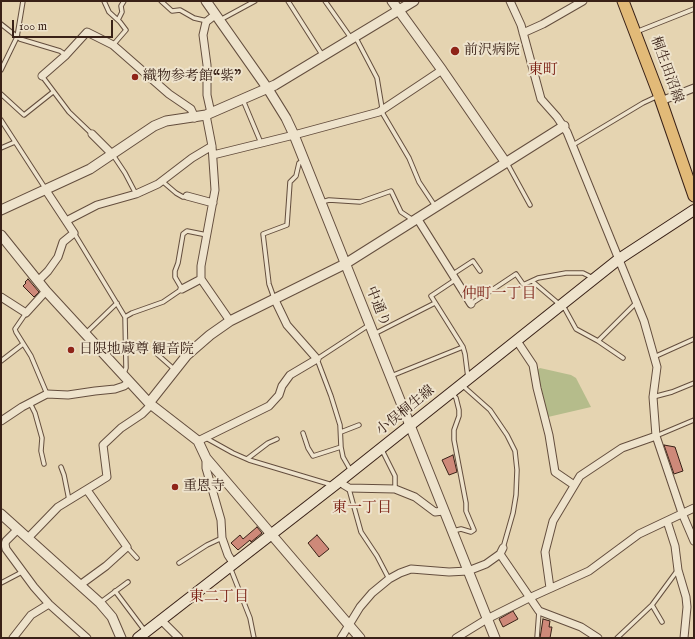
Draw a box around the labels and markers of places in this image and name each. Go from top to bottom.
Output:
place label: 前沢病院 [464,43,520,59]
marker: 前沢病院 [449,45,461,57]
place label: 織物参考館“紫” [143,69,241,85]
marker: 織物参考館“紫” [130,72,140,82]
place label: 日限地蔵尊 観音院 [79,342,194,358]
marker: 日限地蔵尊 観音院 [66,345,76,355]
place label: 重恩寺 [183,479,225,495]
marker: 重恩寺 [170,482,180,492]

